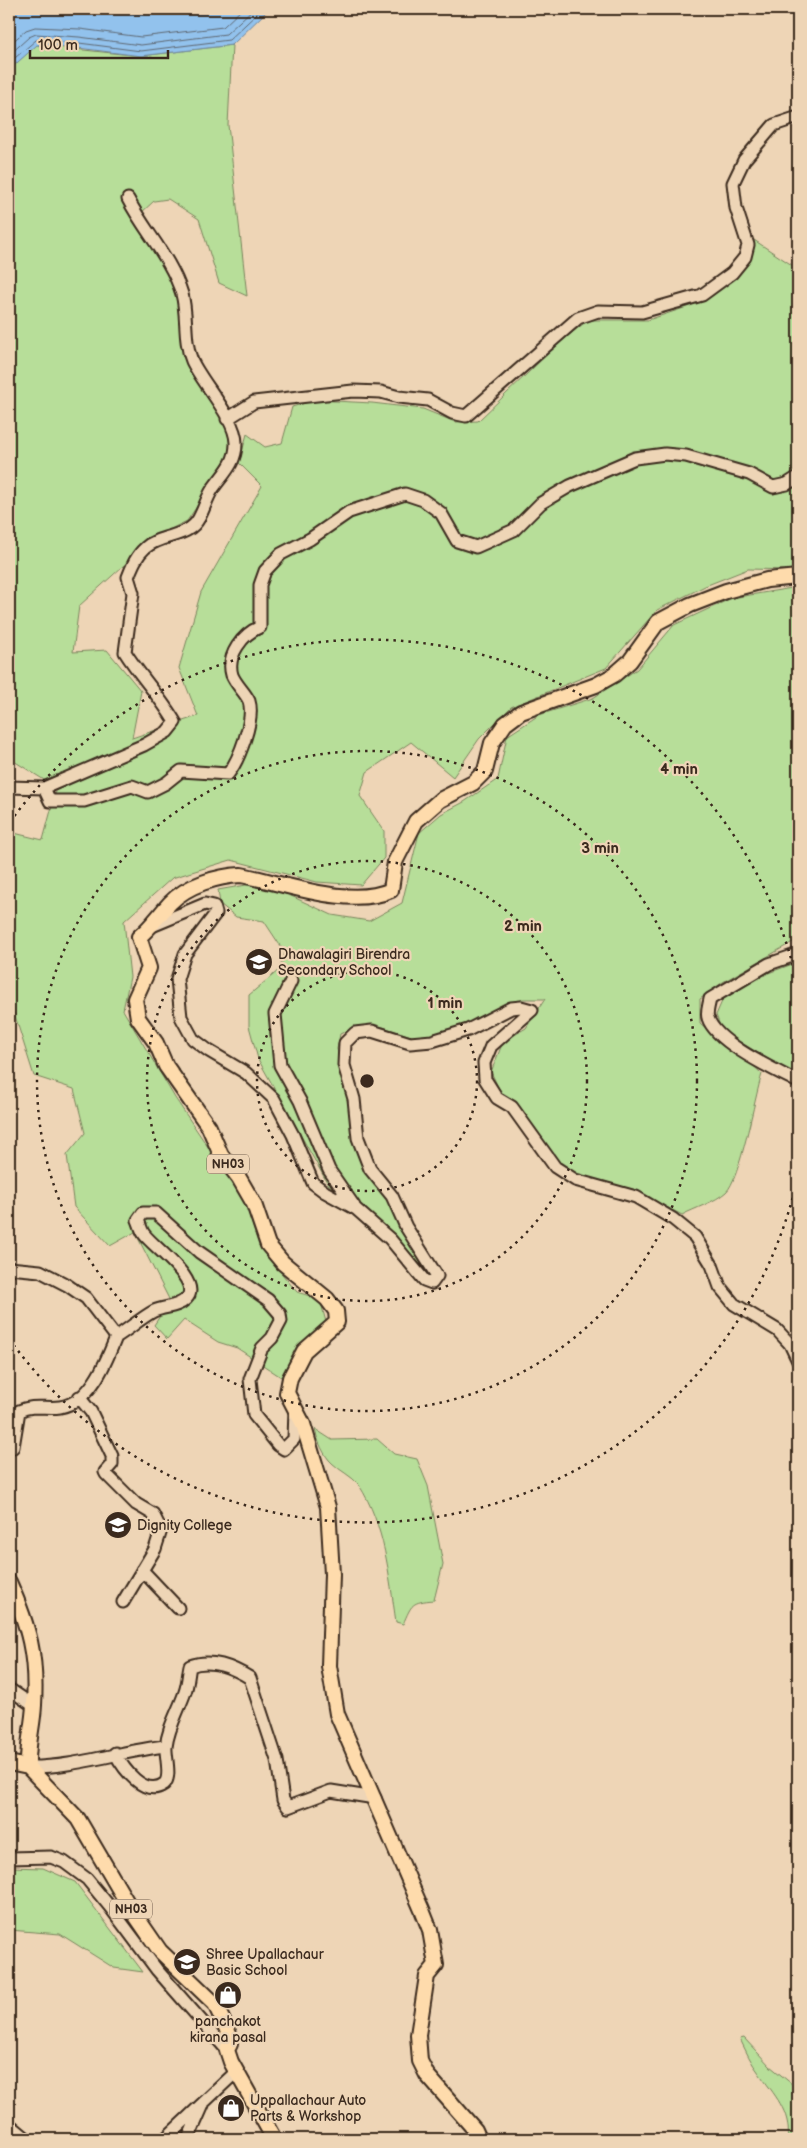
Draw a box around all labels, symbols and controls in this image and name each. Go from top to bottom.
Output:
scale bar [30,28,168,60]
text: 100 m [38,36,78,55]
text: 4 min [660,760,698,779]
text: 3 min [581,839,619,858]
text: 2 min [504,917,542,936]
place label: Dhawalagiri Birendra Secondary School [278,946,410,979]
school or university icon: Dhawalagiri Birendra Secondary School [244,947,274,977]
text: 1 min [427,994,463,1013]
centre of rings [358,1072,376,1090]
road number: NH03 [207,1154,249,1174]
school or university icon: Dignity College [103,1510,133,1540]
place label: Dignity College [137,1517,232,1534]
road number: NH03 [110,1900,152,1918]
place label: Shree Upallachaur Basic School [206,1946,325,1979]
school or university icon: Shree Upallachaur Basic School [172,1947,202,1977]
shop icon: panchakot kirana pasal [213,1980,243,2010]
place label: panchakot kirana pasal [190,2013,266,2046]
place label: Uppallachaur Auto Parts & Workshop [250,2092,366,2125]
shop icon: Uppallachaur Auto Parts & Workshop [216,2093,246,2123]

